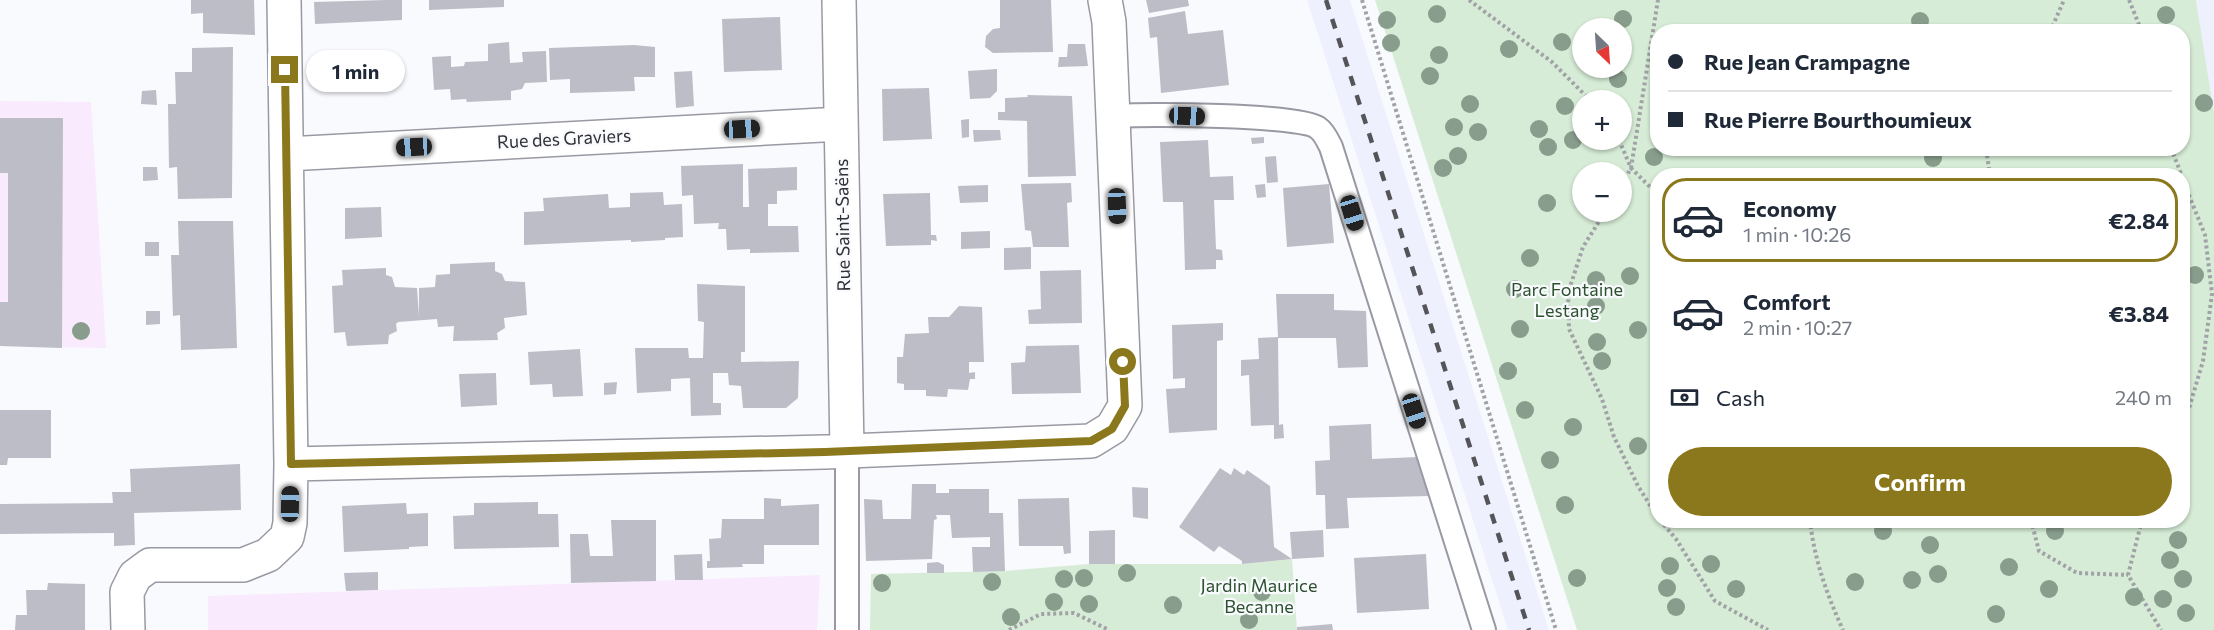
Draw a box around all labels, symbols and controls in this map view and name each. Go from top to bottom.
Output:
north arrow [1572,18,1632,78]
map controls [1572,18,1632,222]
text: Rue Jean Crampagne [1704,48,1910,75]
callout: 1 min [306,49,405,91]
route end [271,56,298,83]
text: 1 min [332,59,379,83]
button: + [1572,90,1632,150]
car [1169,106,1205,126]
text: Rue Pierre Bourthoumieux [1704,106,1972,133]
car [724,119,760,139]
street label: Rue des Graviers [496,124,632,153]
car [396,137,432,157]
street label: Rue Saint-Saëns [830,158,854,292]
button: − [1572,162,1632,222]
car [1107,188,1127,224]
car [1338,193,1366,233]
icon: car [1671,193,1725,247]
text: Economy [1743,195,1837,222]
text: €2.84 [2108,207,2169,234]
text: 1 min · 10:26 [1743,222,1851,246]
park label: Parc Fontaine Lestang [1511,278,1623,321]
icon: car [1671,286,1725,340]
text: Comfort [1743,288,1831,315]
text: €3.84 [2108,300,2169,327]
text: 2 min · 10:27 [1743,315,1852,339]
route start [1109,348,1136,375]
icon: cash [1668,381,1701,414]
text: Cash [1716,384,1765,411]
text: 240 m [2115,385,2172,409]
car [1400,391,1428,431]
button: Confirm [1668,447,2172,516]
car [281,486,299,522]
park label: Jardin Maurice Becanne [1200,574,1318,617]

